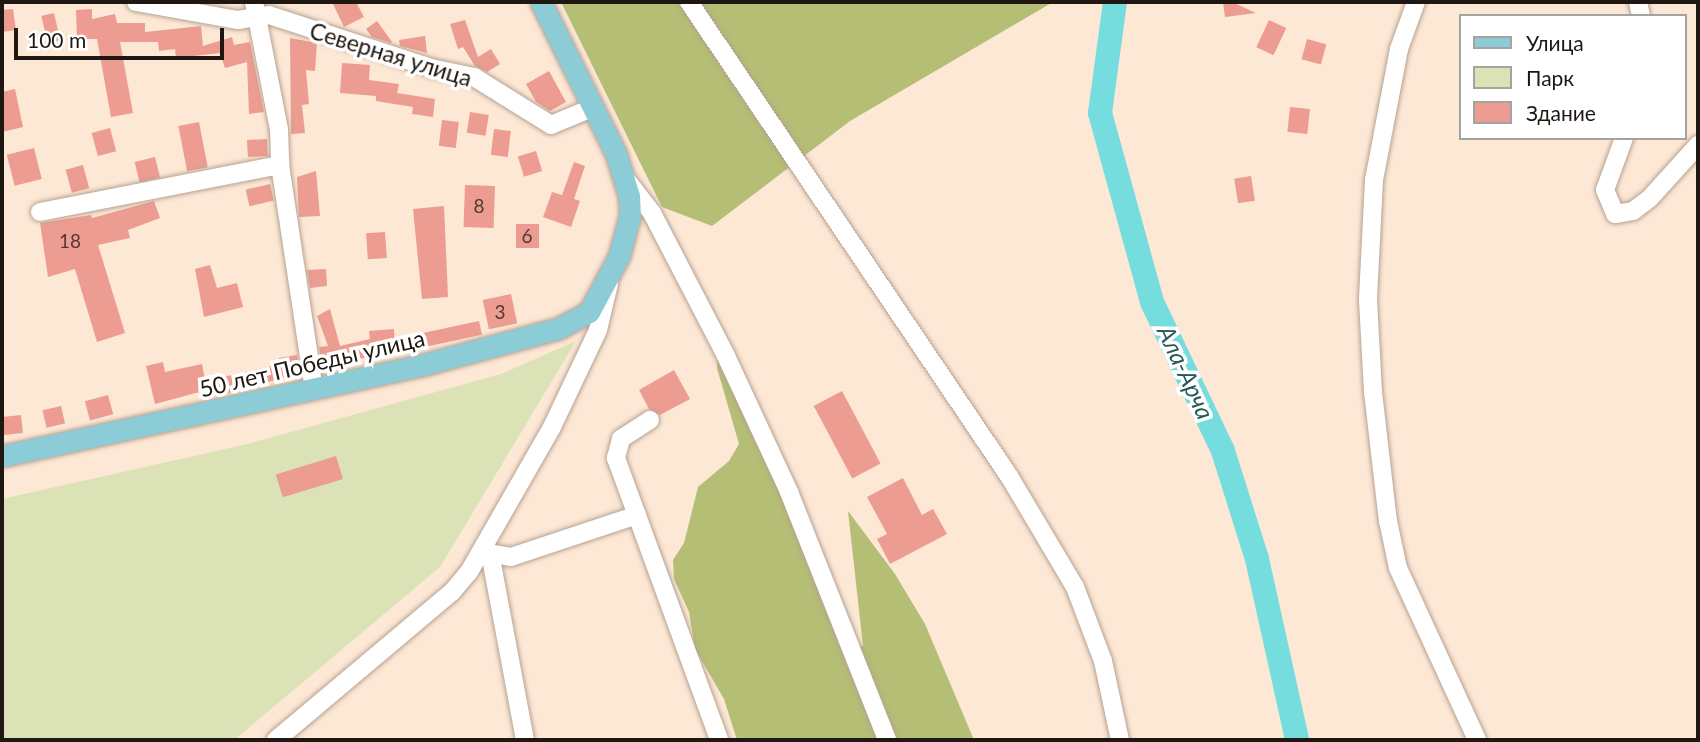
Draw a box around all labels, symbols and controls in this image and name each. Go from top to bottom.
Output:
scale bar [18,14,228,58]
legend [1458,14,1686,140]
street label: Северная улица [307,16,475,92]
text: 100 m [27,27,86,52]
text: Улица [1526,30,1584,55]
text: Парк [1526,65,1574,90]
text: Здание [1526,100,1596,125]
house number: 8 [473,195,485,217]
house number: 6 [521,225,533,247]
house number: 18 [59,230,81,252]
house number: 3 [494,301,506,323]
water label: Ала-Арча [1152,320,1220,424]
street label: 50 лет Победы улица [197,324,427,402]

